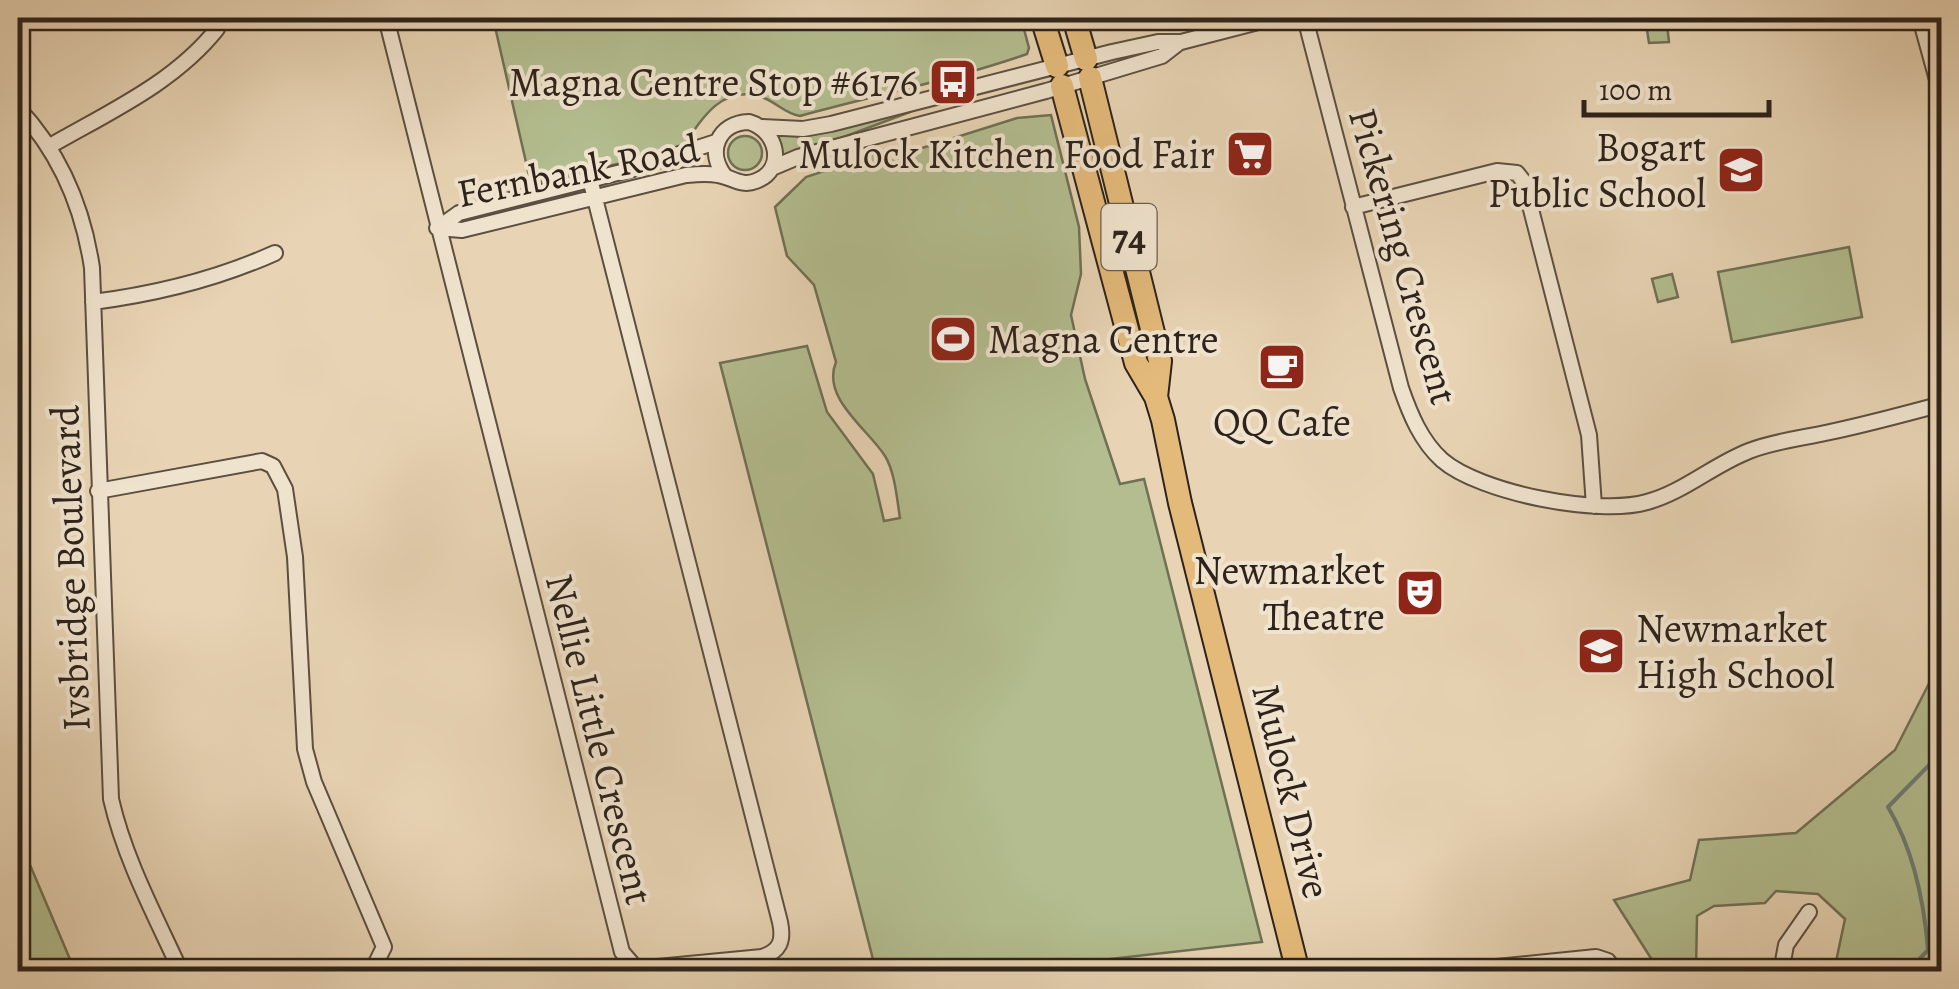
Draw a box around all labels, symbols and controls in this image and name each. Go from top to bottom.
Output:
place label: Magna Centre Stop #6176 [509,55,918,110]
scale bar [1584,55,1769,117]
bus stop icon: Magna Centre Stop #6176 [927,56,979,108]
text: 100 m [1599,70,1672,110]
street label: Pickering Crescent [1335,102,1472,411]
street label: Fernbank Road [452,120,704,221]
place label: Bogart Public School [1488,120,1706,221]
place label: Mulock Kitchen Food Fair [798,127,1215,182]
supermarket icon: Mulock Kitchen Food Fair [1224,128,1276,180]
school or university icon: Bogart Public School [1715,144,1767,196]
road number: 74 [1102,204,1156,270]
place label: Magna Centre [988,312,1219,367]
sports icon: Magna Centre [927,313,979,365]
cafe icon: QQ Cafe [1256,341,1308,393]
place label: QQ Cafe [1213,395,1351,450]
street label: Ivsbridge Boulevard [37,403,104,732]
place label: Newmarket Theatre [1193,543,1385,644]
theatre icon: Newmarket Theatre [1394,567,1446,619]
street label: Nellie Little Crescent [532,568,667,910]
place label: Newmarket High School [1636,601,1835,702]
school or university icon: Newmarket High School [1575,625,1627,677]
street label: Mulock Drive [1238,678,1345,904]

